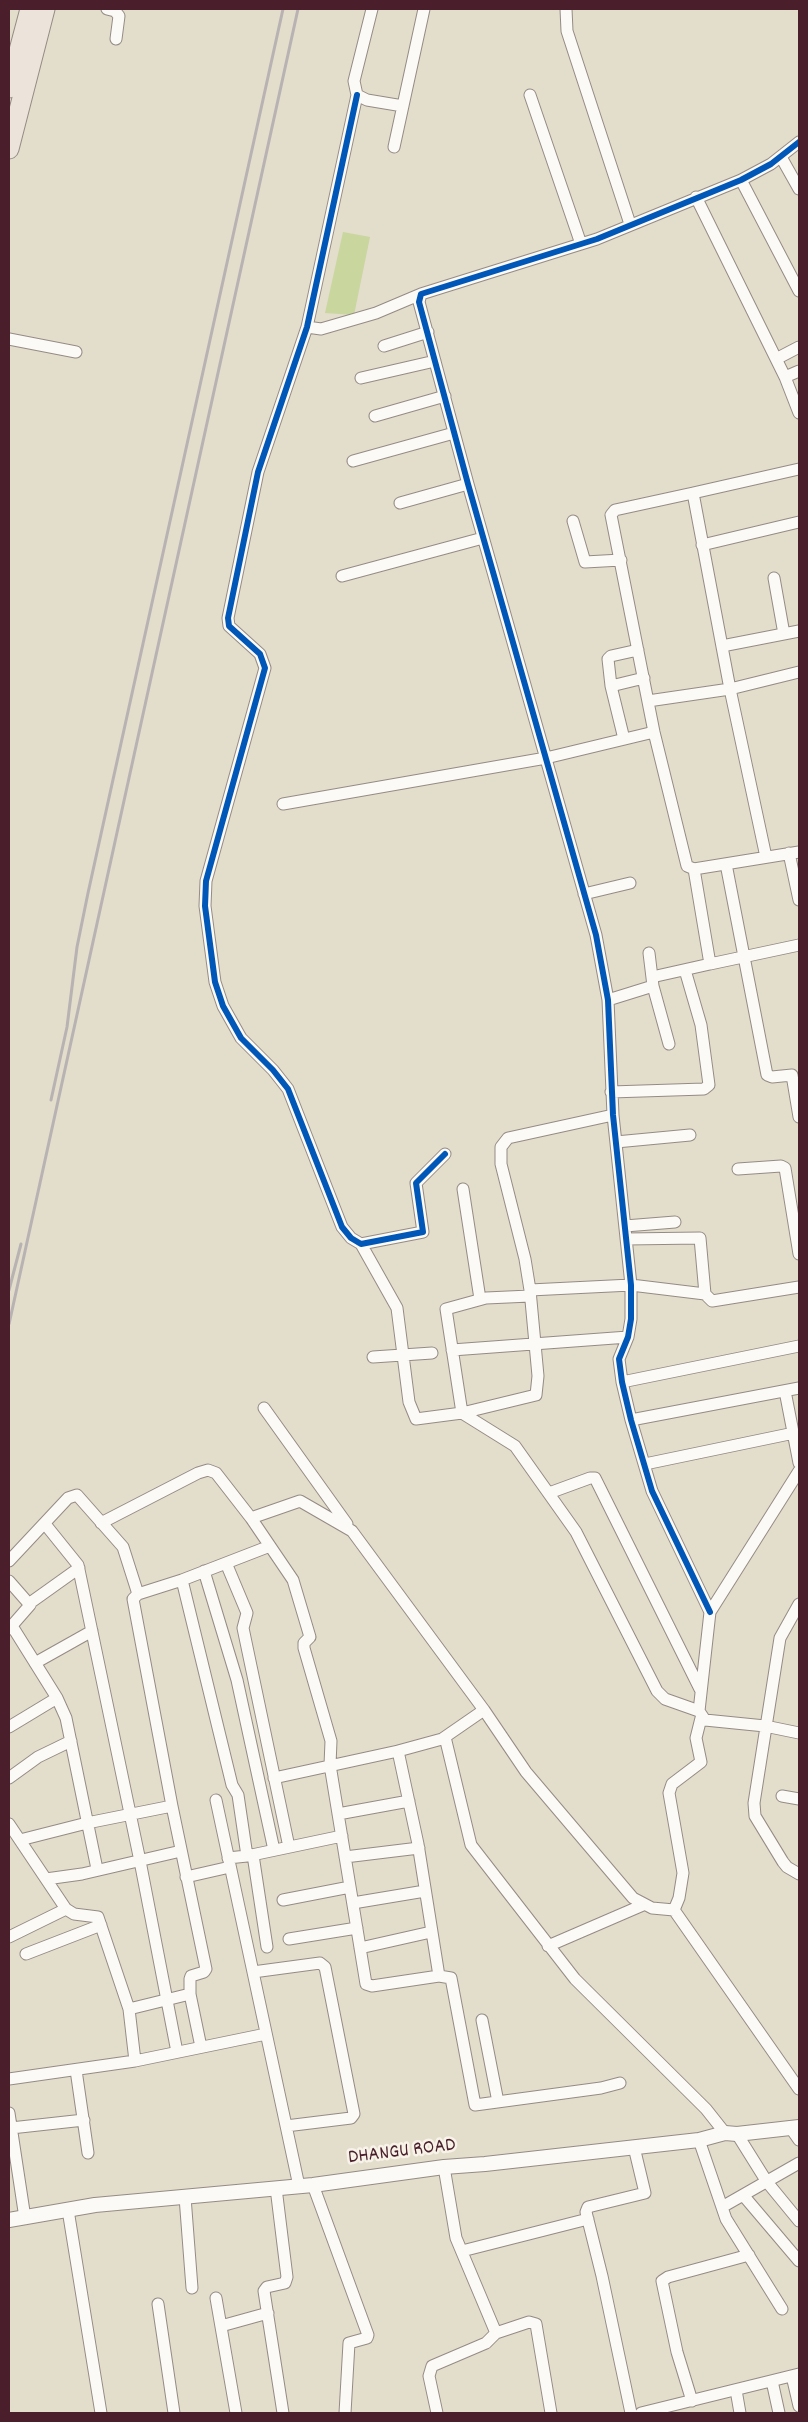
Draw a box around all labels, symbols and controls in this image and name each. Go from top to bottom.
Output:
street label: DHANGU ROAD [347,2134,457,2172]

